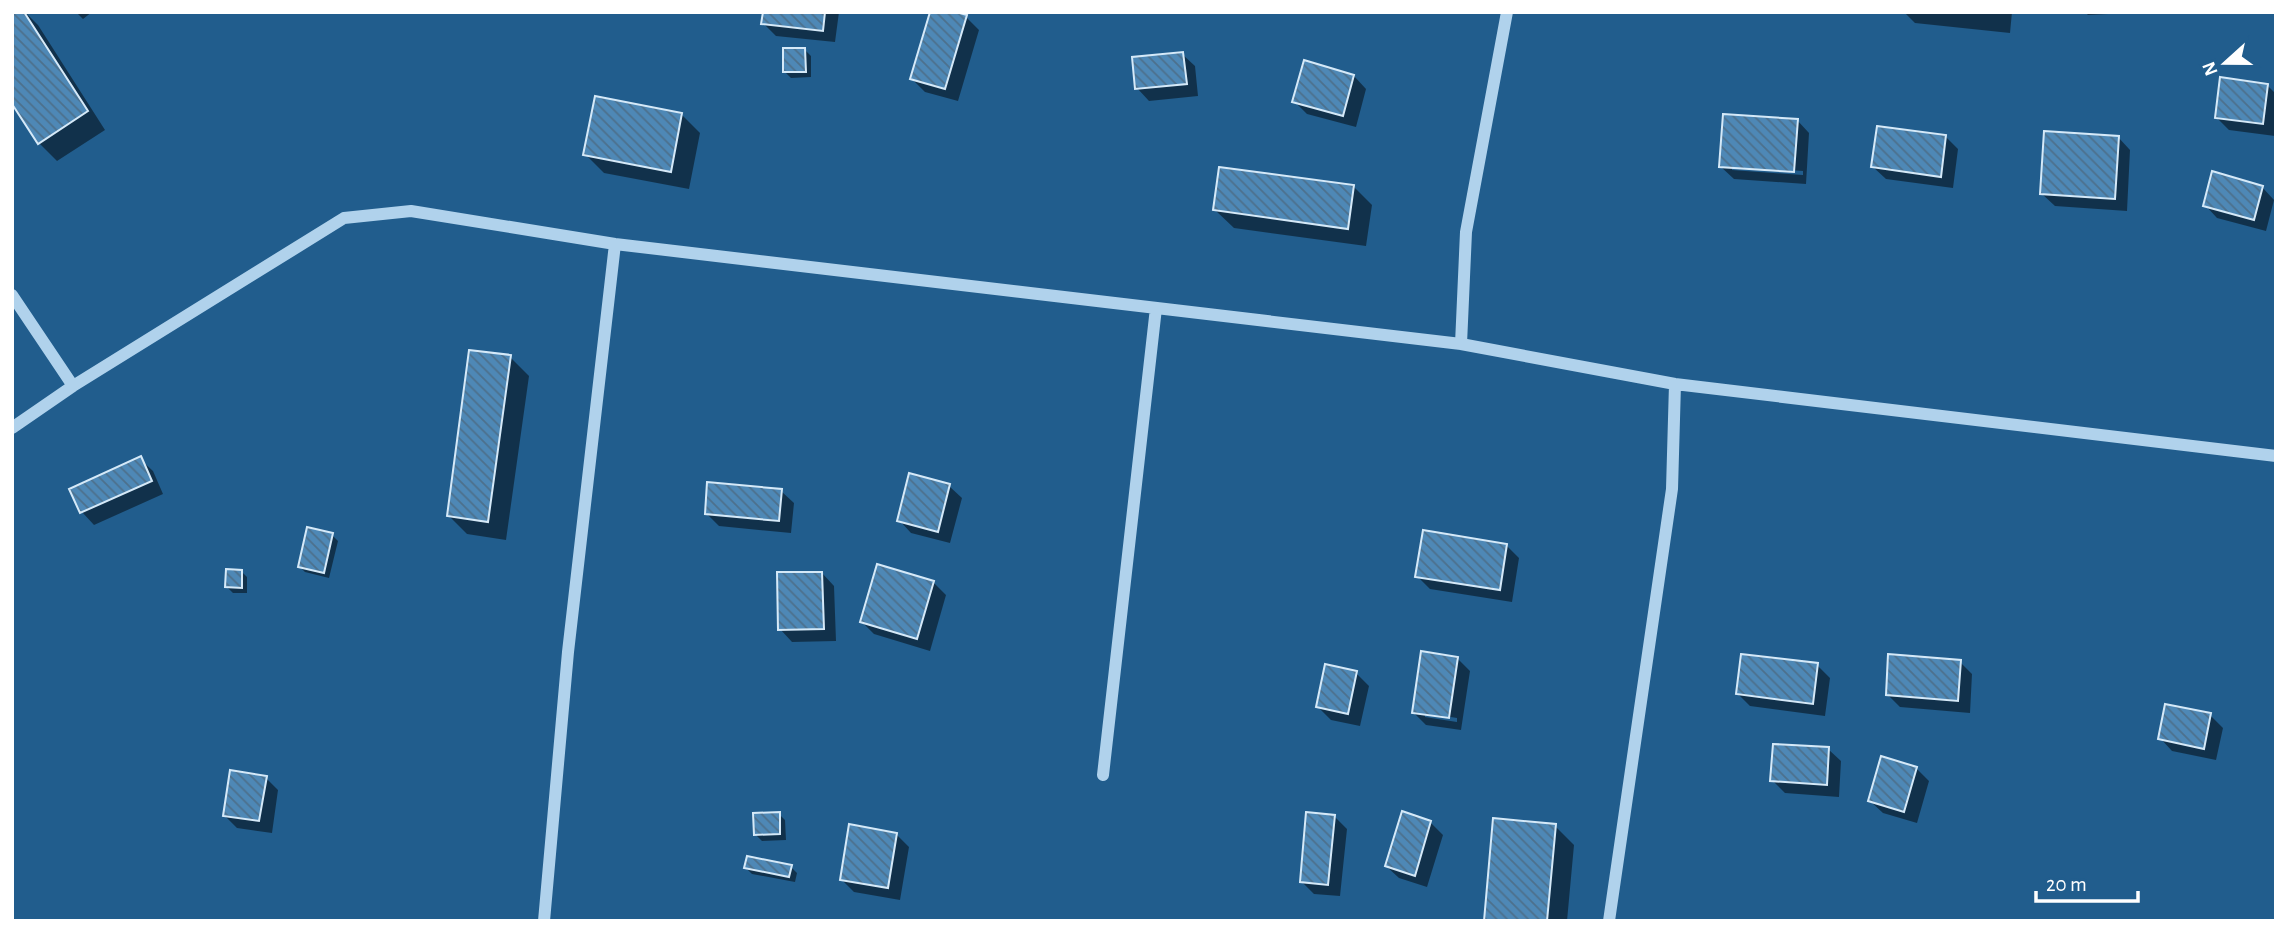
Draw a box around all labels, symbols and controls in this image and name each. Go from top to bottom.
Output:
north arrow [2190,28,2260,98]
text: N [2199,59,2222,78]
scale bar [2036,860,2138,904]
text: 20 m [2046,874,2087,895]

